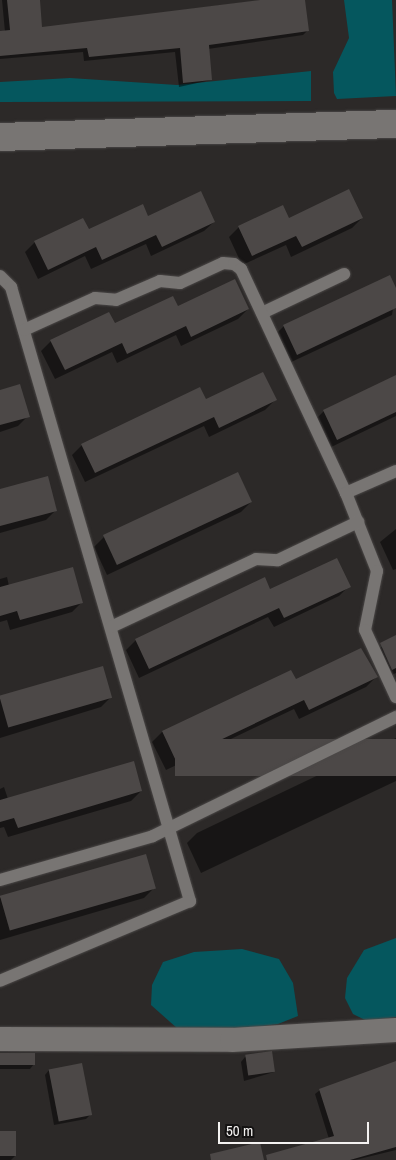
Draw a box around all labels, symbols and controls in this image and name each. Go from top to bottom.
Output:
scale bar [221,1112,372,1144]
text: 50 m [226,1120,253,1141]

